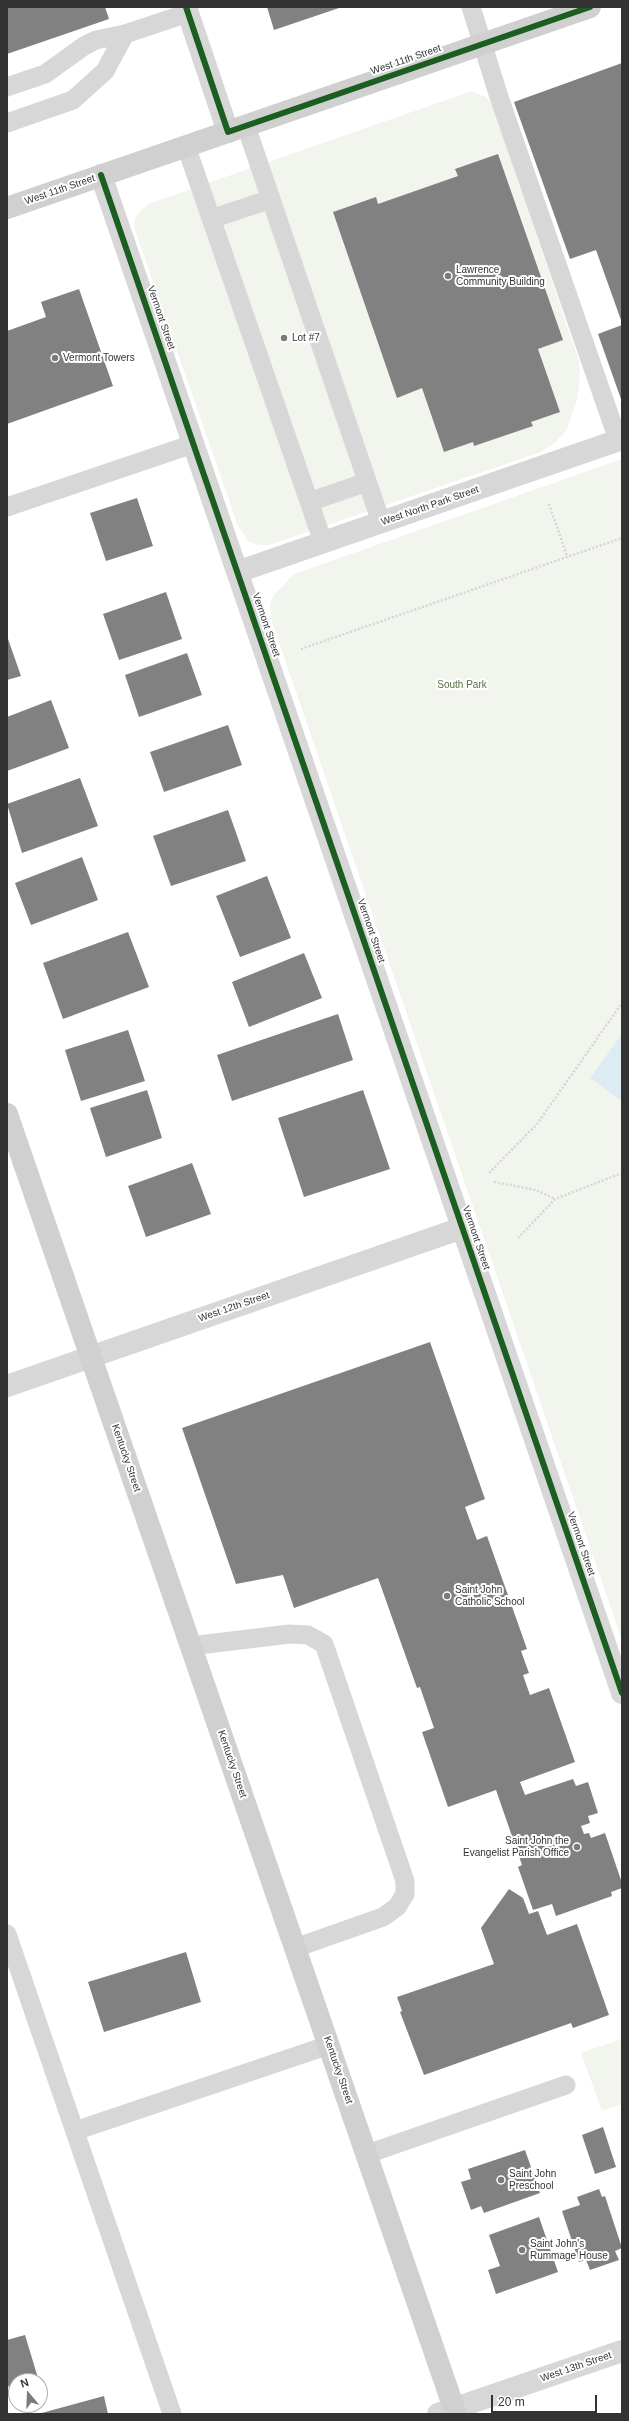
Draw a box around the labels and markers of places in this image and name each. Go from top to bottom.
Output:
place label: Lawrence Community Building [456,264,545,288]
marker: Lawrence Community Building [443,271,453,281]
place label: Lot #7 [292,332,320,344]
marker: Lot #7 [279,333,289,343]
place label: Vermont Towers [63,352,135,364]
marker: Vermont Towers [50,353,60,363]
place label: Saint John Catholic School [455,1584,524,1608]
marker: Saint John Catholic School [442,1591,452,1601]
place label: Saint John the Evangelist Parish Office [463,1835,569,1858]
marker: Saint John the Evangelist Parish Office [572,1842,582,1852]
place label: Saint John Preschool [509,2168,556,2192]
marker: Saint John Preschool [496,2175,506,2185]
place label: Saint John's Rummage House [530,2238,608,2262]
marker: Saint John's Rummage House [517,2245,527,2255]

